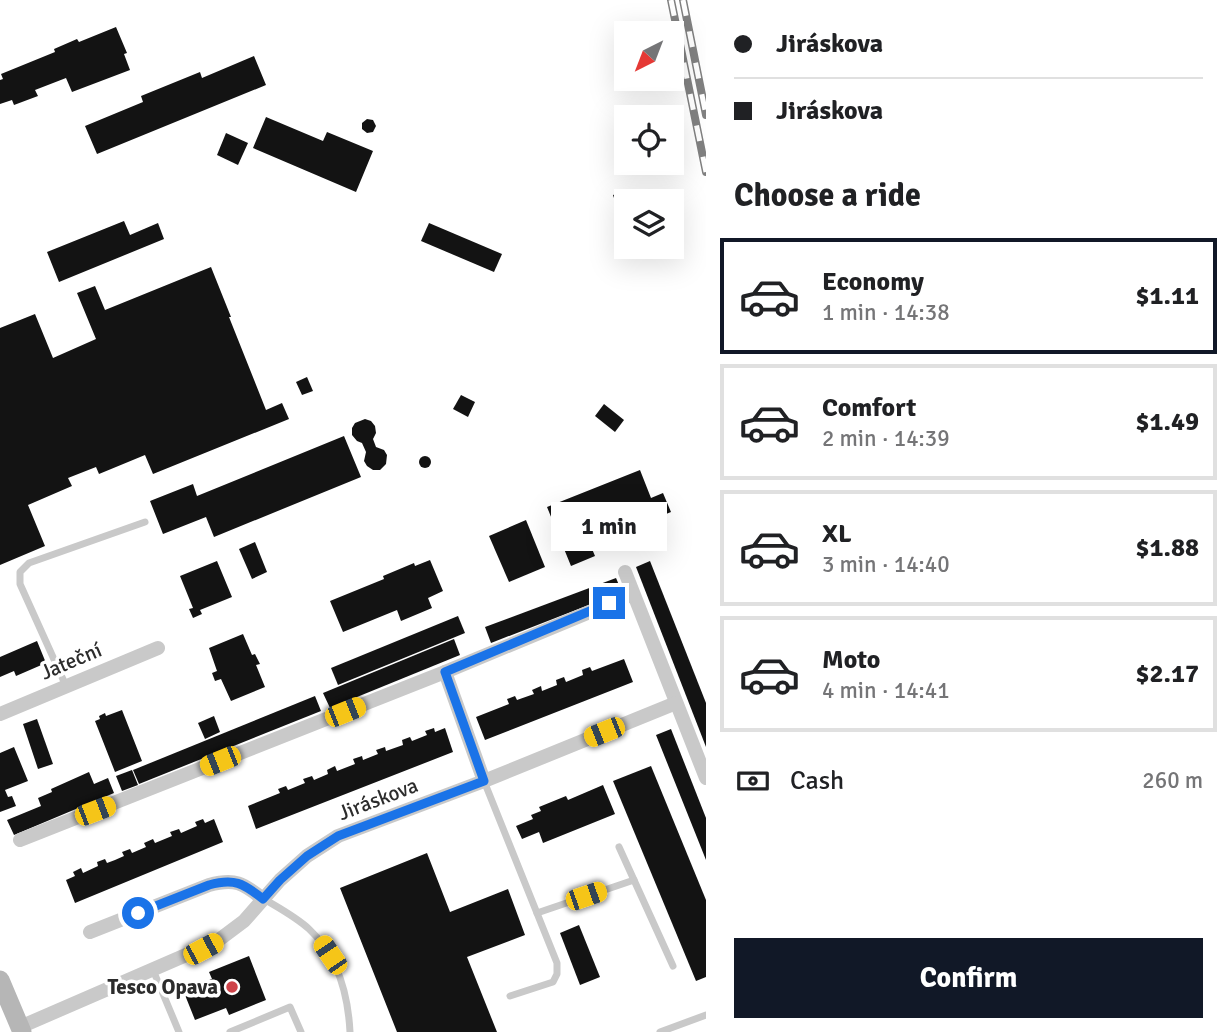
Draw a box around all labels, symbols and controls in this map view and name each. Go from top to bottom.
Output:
north arrow [614,21,684,91]
map controls [614,21,684,259]
text: Jiráskova [776,28,883,60]
text: Jiráskova [776,95,883,127]
button: locate [614,105,684,175]
text: Choose a ride [734,176,921,215]
button: layers [614,189,684,259]
icon: car [738,265,801,328]
text: Economy [822,266,924,298]
text: $1.11 [1135,280,1199,312]
text: 1 min · 14:38 [822,298,950,327]
icon: car [738,391,801,454]
text: Comfort [822,392,916,424]
text: $1.49 [1135,406,1199,438]
text: 2 min · 14:39 [822,424,950,453]
callout: 1 min [551,502,667,550]
text: 1 min [581,512,637,541]
icon: car [738,517,801,580]
text: XL [822,518,852,550]
text: $1.88 [1135,532,1199,564]
text: 3 min · 14:40 [822,550,950,579]
route end [593,587,625,619]
street label: Jateční [36,636,106,685]
icon: car [738,643,801,706]
text: Moto [822,644,880,676]
text: $2.17 [1135,658,1199,690]
text: 4 min · 14:41 [822,676,950,705]
car [322,694,369,730]
car [581,714,628,750]
car [197,743,244,779]
icon: cash [734,762,772,800]
text: Cash [790,765,844,797]
text: 260 m [1142,766,1203,795]
street label: Jiráskova [334,772,422,826]
car [72,794,119,828]
car [563,879,610,913]
route start [122,897,154,929]
car [180,930,227,968]
car [310,932,351,978]
button: Confirm [734,938,1203,1018]
place label: Tesco Opava [107,974,218,1000]
marker: Tesco Opava [224,979,240,995]

